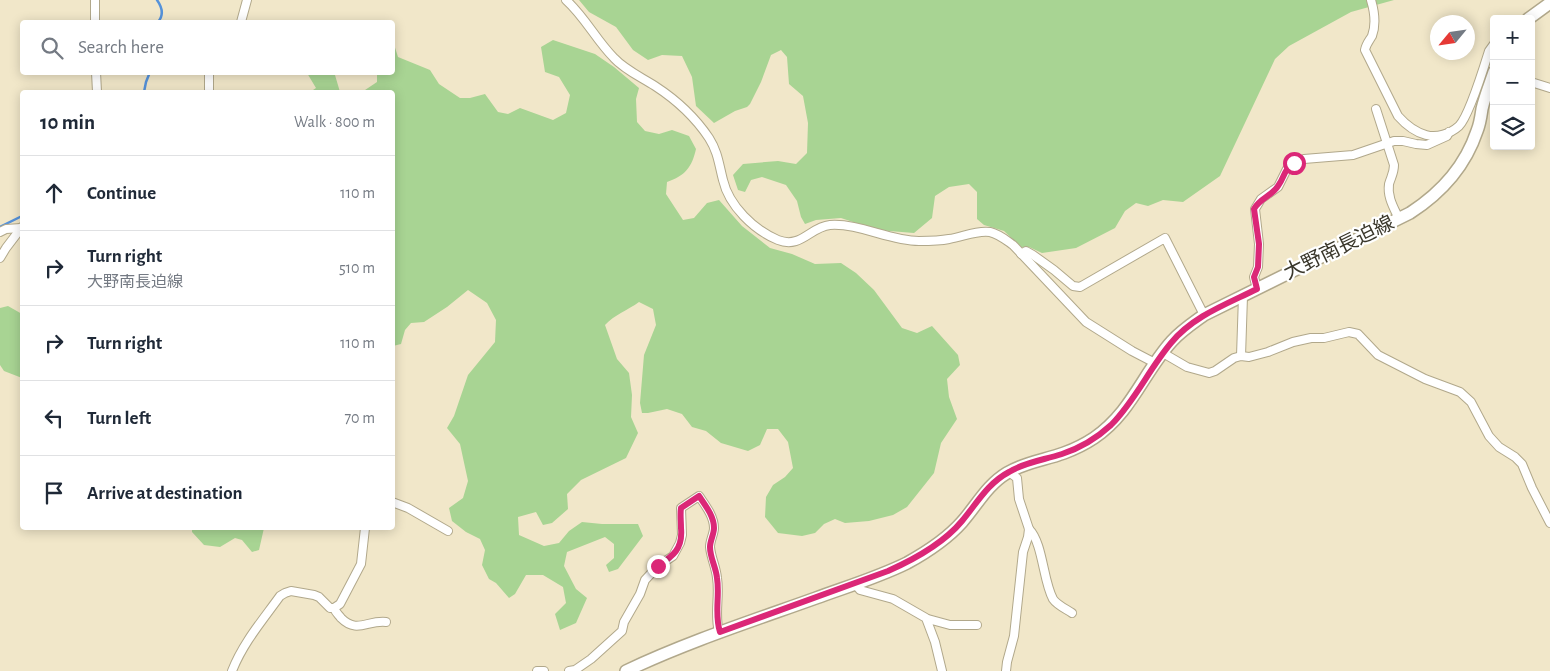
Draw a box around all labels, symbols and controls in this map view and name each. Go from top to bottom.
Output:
north arrow [1430,15,1475,60]
map controls [1490,15,1535,150]
button: + [1490,15,1535,60]
search box [20,20,395,75]
icon: search [38,34,66,62]
text: Search here [78,38,164,57]
button: − [1490,60,1535,105]
button: layers [1490,105,1535,150]
text: 10 min [40,112,95,133]
text: Walk · 800 m [294,114,375,130]
route start [1283,152,1306,175]
icon: ahead [40,179,68,207]
text: Continue [87,184,156,203]
text: 110 m [340,185,375,201]
street label: 大野南長迫線 [1280,211,1397,283]
text: Turn right [87,247,162,266]
icon: right [40,254,68,282]
text: 510 m [339,260,375,276]
text: 大野南長迫線 [87,274,183,290]
icon: right [40,329,68,357]
text: Turn right [87,334,162,353]
text: 110 m [340,335,375,351]
icon: left [40,404,68,432]
text: Turn left [87,409,151,428]
text: 70 m [344,410,375,426]
icon: arrive [40,479,68,507]
text: Arrive at destination [87,484,243,503]
route end [647,555,670,578]

